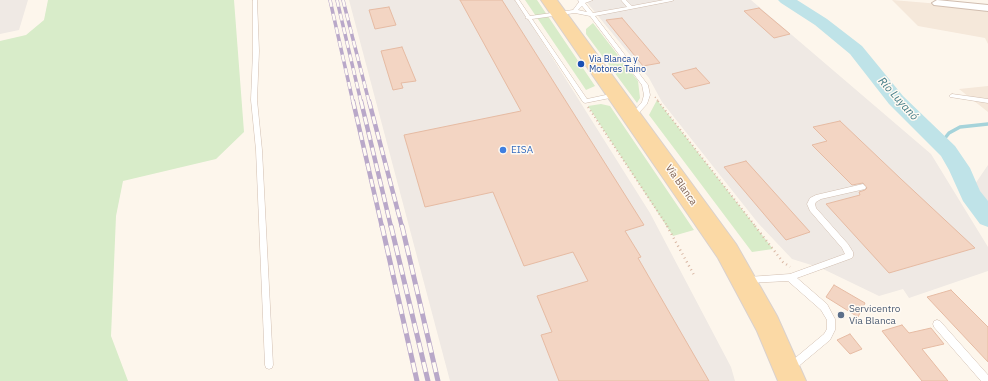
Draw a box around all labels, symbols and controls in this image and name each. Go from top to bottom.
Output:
place label: Via Blanca y Motores Taino [589,54,646,75]
marker: Via Blanca y Motores Taino [576,59,586,69]
water label: Río Luyanó [875,75,921,123]
place label: EISA [511,144,533,156]
marker: EISA [498,145,508,155]
street label: Vía Blanca [663,162,699,208]
place label: Servicentro Via Blanca [849,303,900,326]
marker: Servicentro Via Blanca [836,310,846,320]

